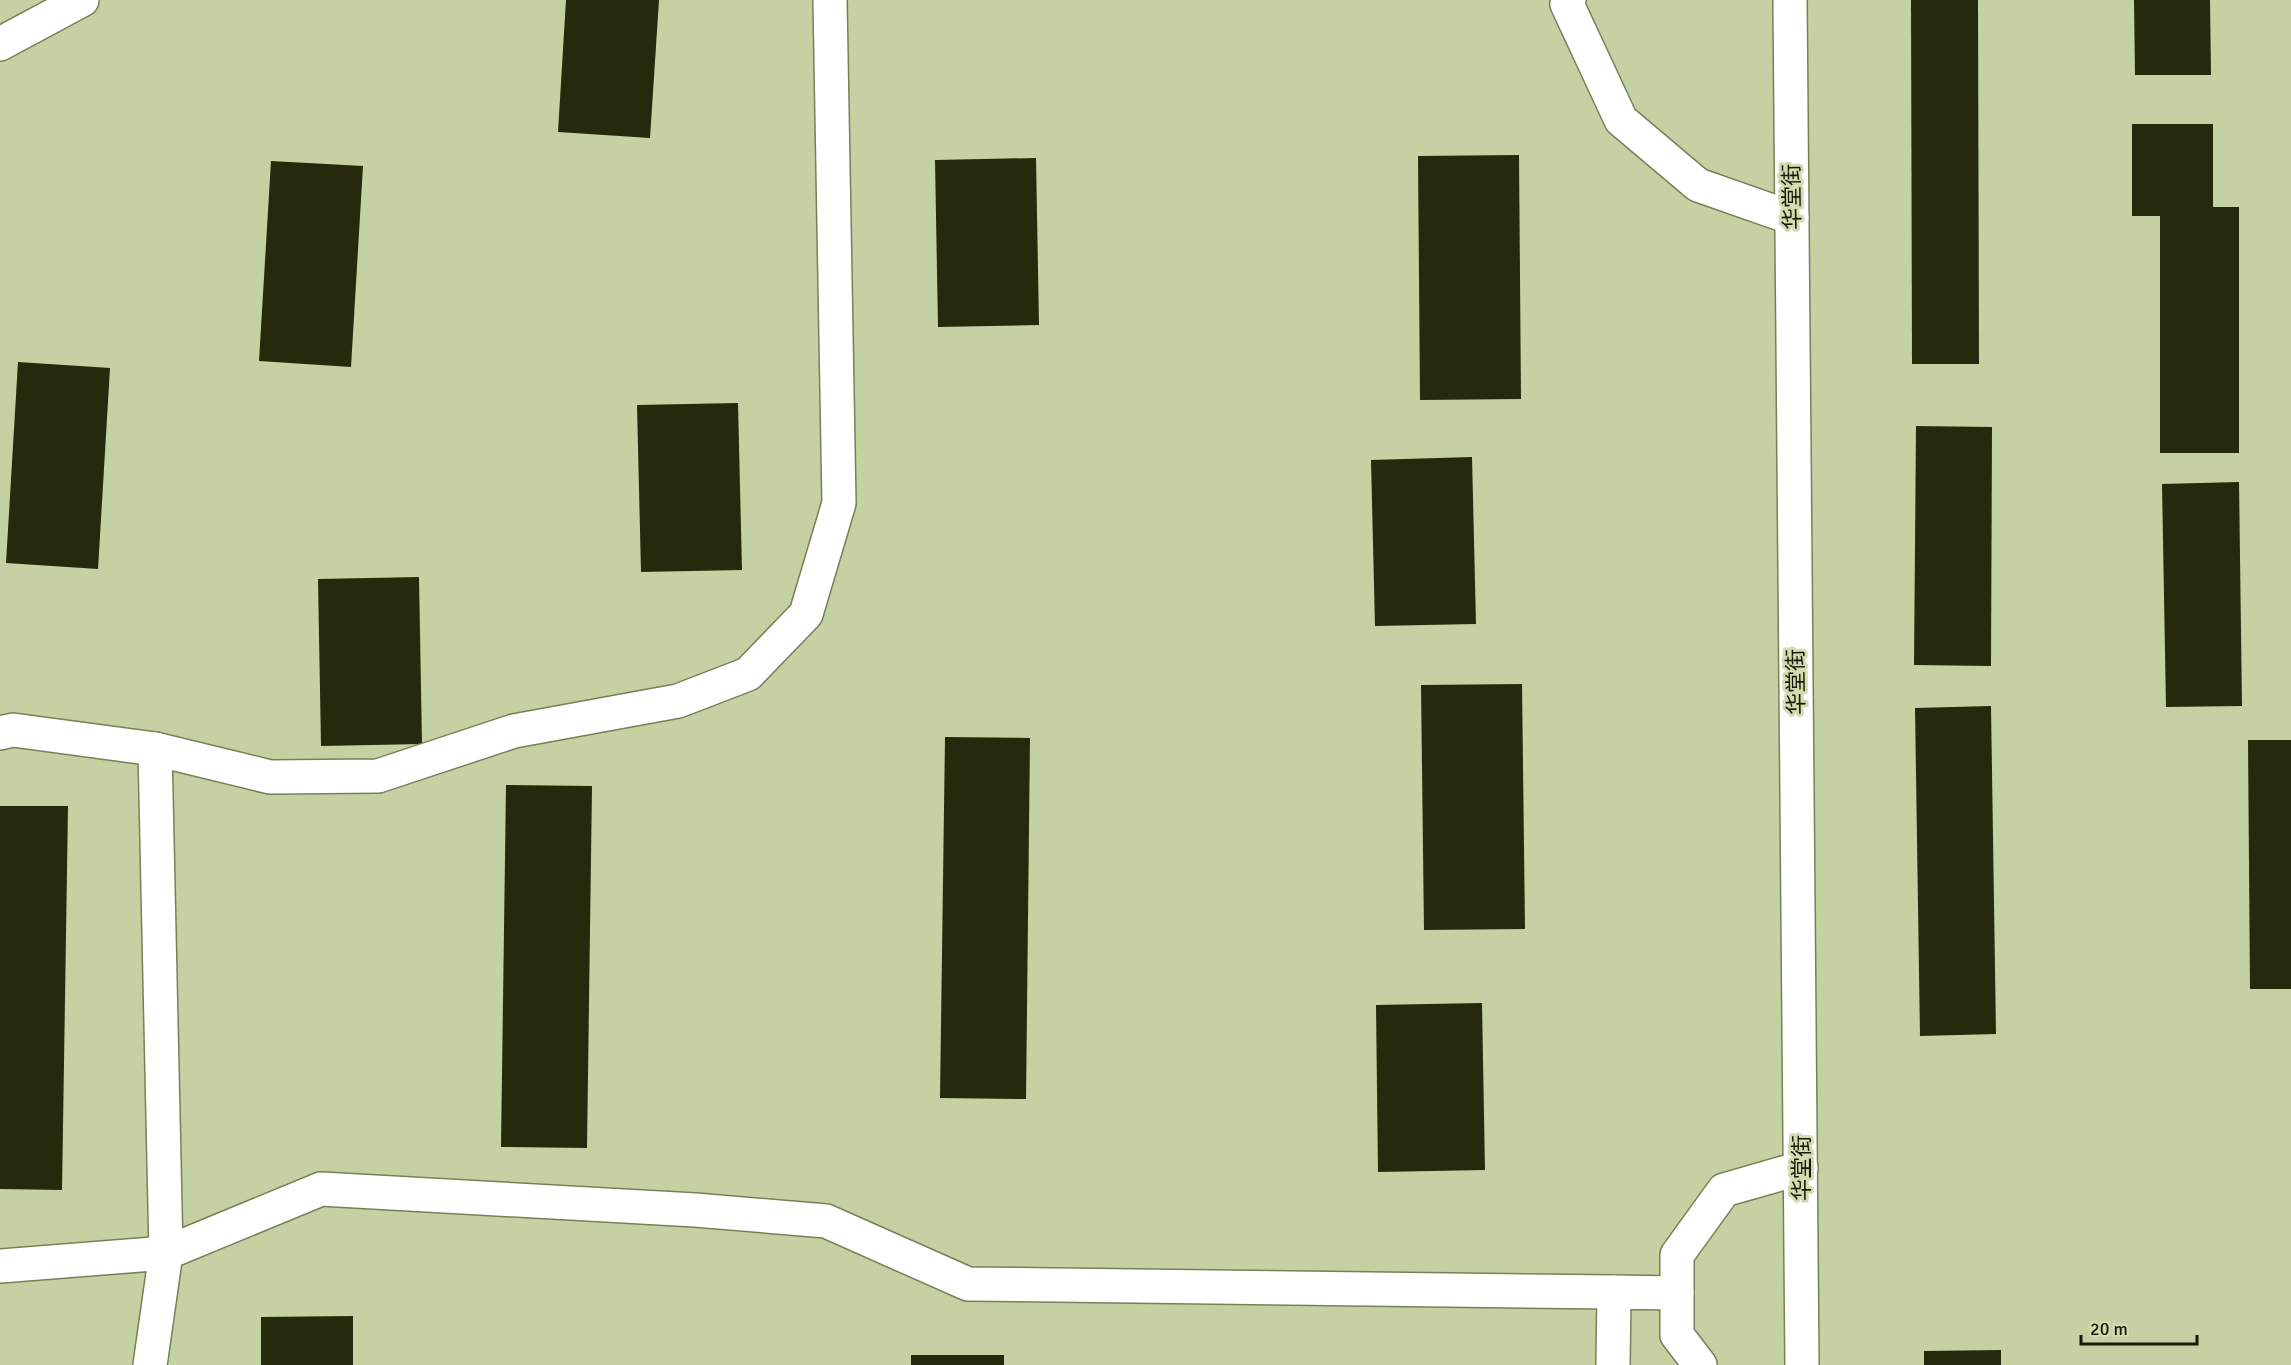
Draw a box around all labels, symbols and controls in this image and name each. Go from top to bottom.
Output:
street label: 华堂街 [1778,164,1806,230]
street label: 华堂街 [1782,649,1810,715]
street label: 华堂街 [1788,1135,1815,1201]
scale bar [2081,1308,2196,1346]
text: 20 m [2090,1318,2128,1340]

